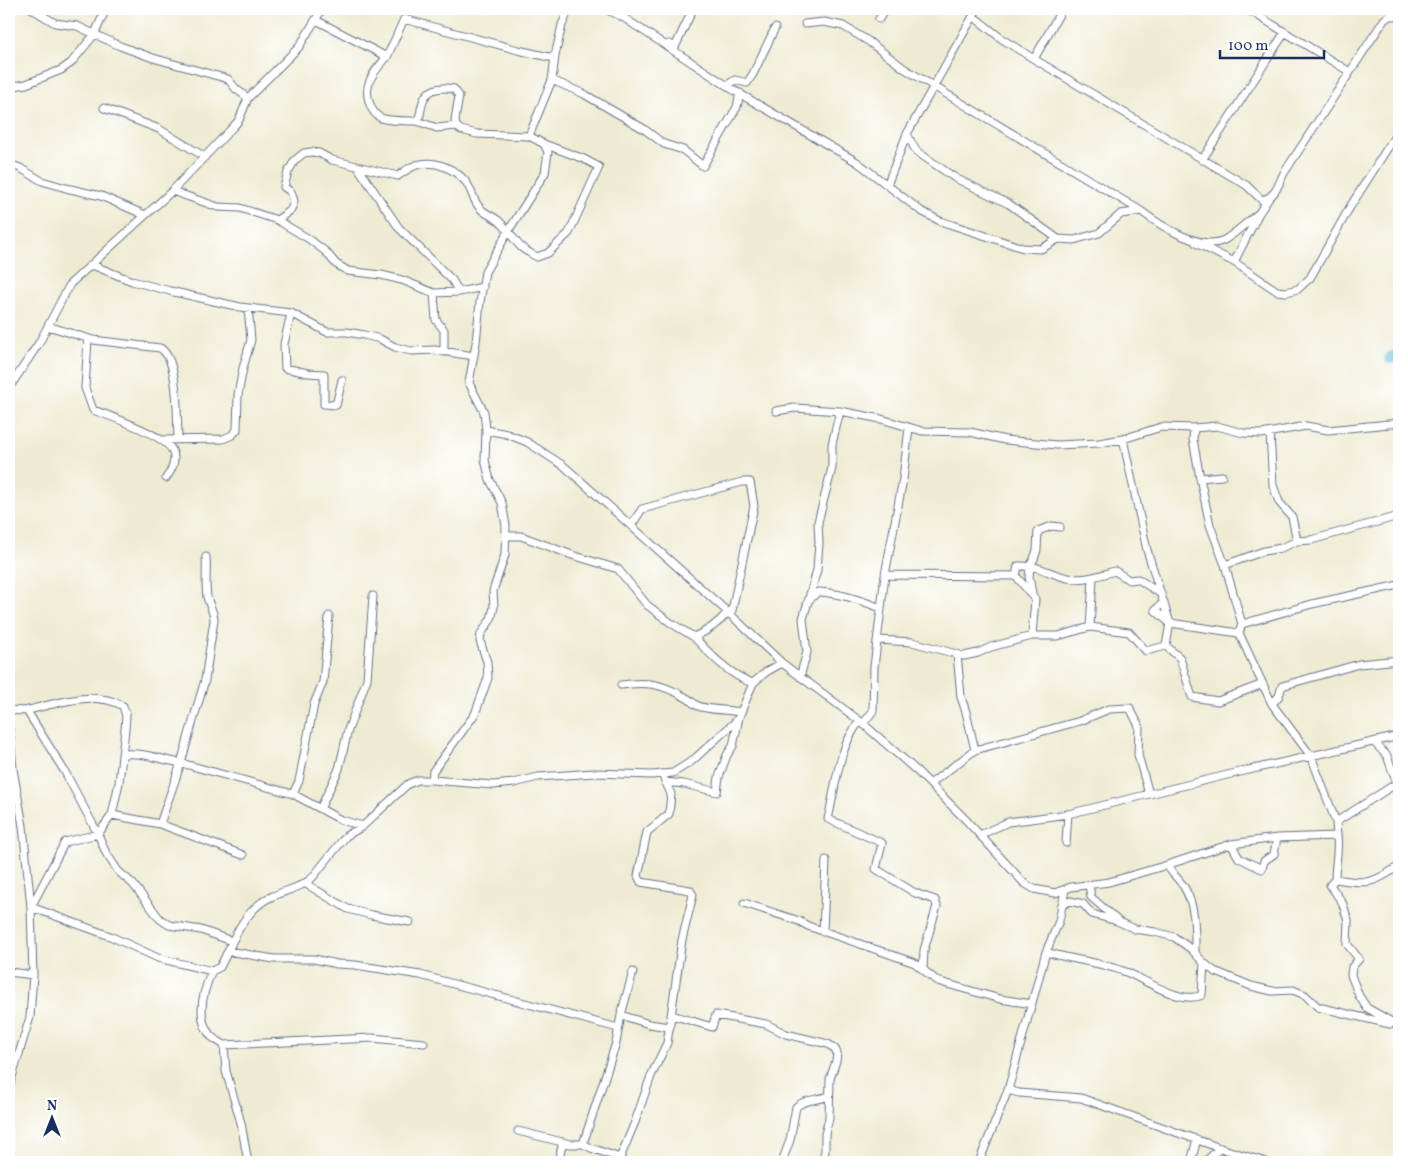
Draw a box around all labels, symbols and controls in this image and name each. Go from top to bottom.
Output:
scale bar [1220,28,1324,60]
text: 100 m [1228,36,1268,57]
north arrow [28,1094,78,1144]
text: N [47,1097,57,1116]

